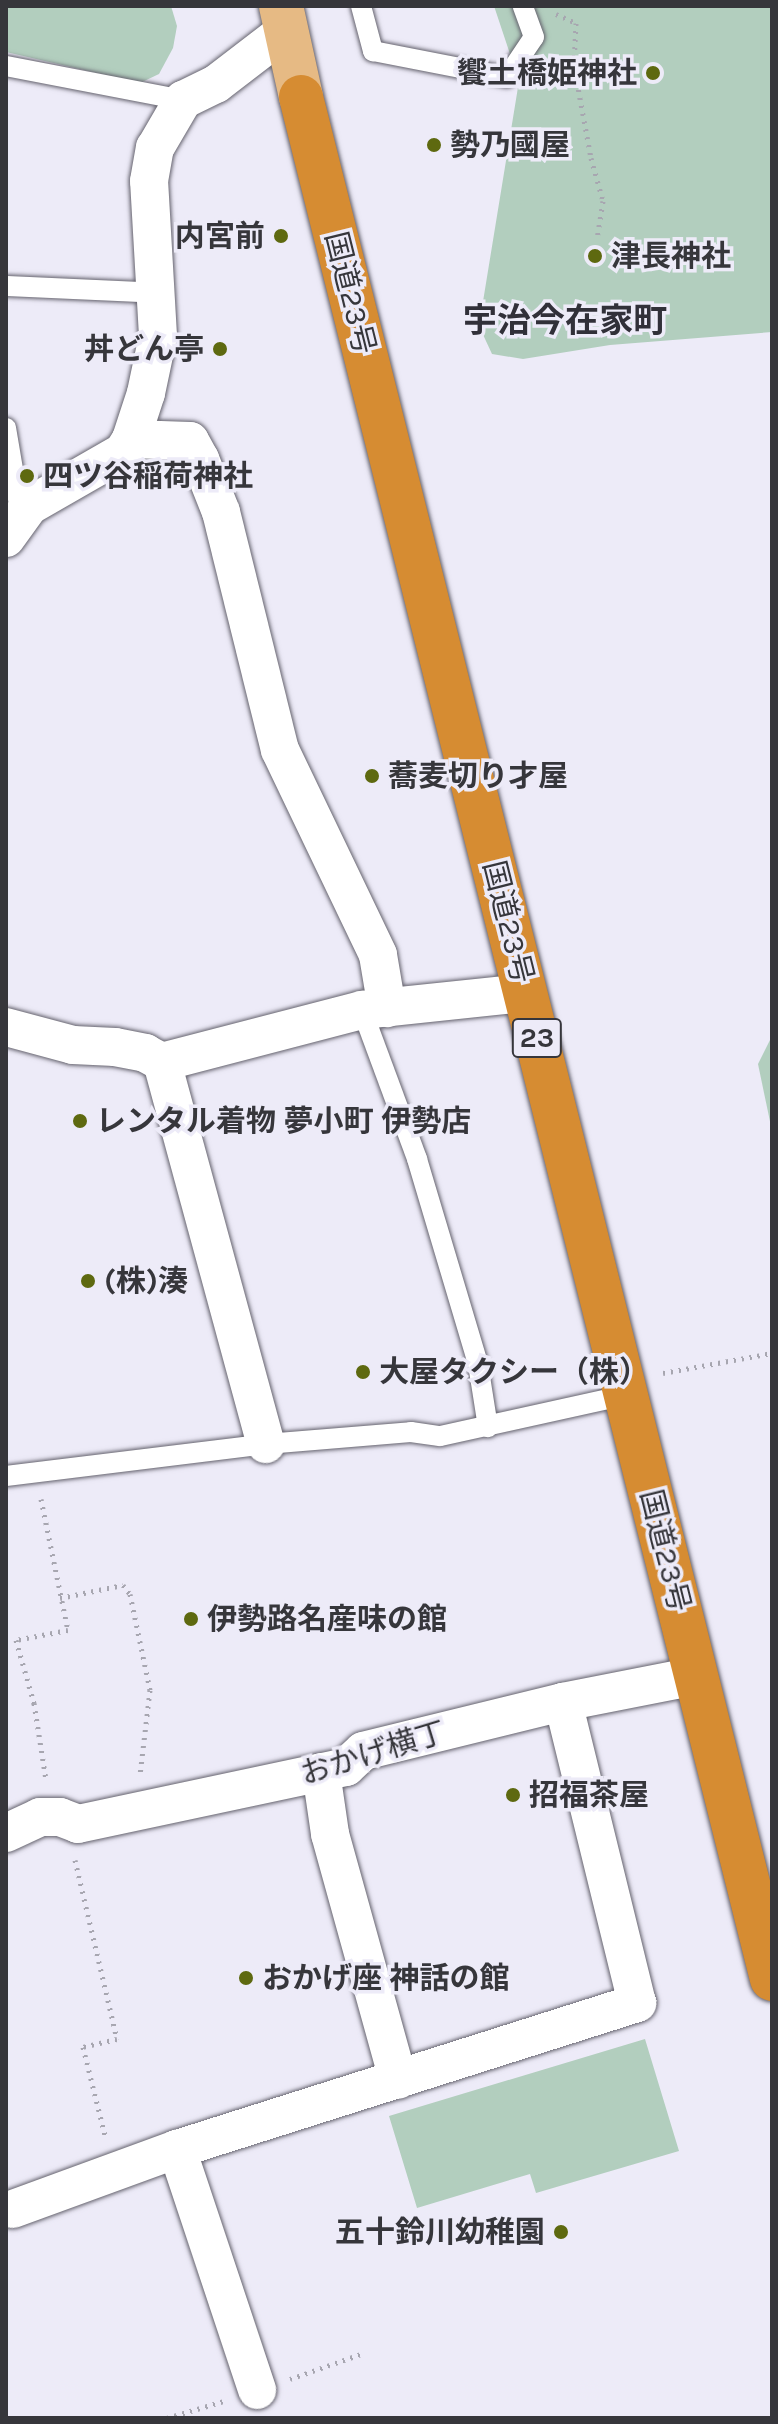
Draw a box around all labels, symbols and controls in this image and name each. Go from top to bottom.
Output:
place label: 饗土橋姫神社 [457,55,637,91]
marker: 饗土橋姫神社 [644,64,662,82]
place label: 勢乃國屋 [450,127,570,163]
marker: 勢乃國屋 [425,136,443,154]
place label: 内宮前 [175,218,265,254]
marker: 内宮前 [272,227,290,245]
street label: 国道23号 [317,228,383,358]
place label: 津長神社 [611,238,731,274]
marker: 津長神社 [586,247,604,265]
district label: 宇治今在家町 [463,302,667,342]
place label: 丼どん亭 [84,331,204,367]
marker: 丼どん亭 [211,340,229,358]
place label: 四ツ谷稲荷神社 [43,458,253,494]
marker: 四ツ谷稲荷神社 [18,467,36,485]
place label: 蕎麦切り才屋 [388,758,568,794]
marker: 蕎麦切り才屋 [363,767,381,785]
street label: 国道23号 [475,857,541,987]
road number: 23 [511,1014,563,1062]
place label: レンタル着物 夢小町 伊勢店 [96,1103,471,1139]
marker: レンタル着物 夢小町 伊勢店 [71,1112,89,1130]
place label: (株)湊 [104,1263,188,1299]
marker: (株)湊 [79,1272,97,1290]
place label: 大屋タクシー（株） [379,1354,649,1390]
marker: 大屋タクシー（株） [354,1363,372,1381]
street label: 国道23号 [632,1486,698,1616]
place label: 伊勢路名産味の館 [207,1601,447,1637]
marker: 伊勢路名産味の館 [182,1610,200,1628]
street label: おかげ横丁 [296,1714,450,1792]
place label: 招福茶屋 [529,1777,649,1813]
marker: 招福茶屋 [504,1786,522,1804]
place label: おかげ座 神話の館 [262,1960,510,1996]
marker: おかげ座 神話の館 [237,1969,255,1987]
place label: 五十鈴川幼稚園 [335,2214,545,2250]
marker: 五十鈴川幼稚園 [552,2223,570,2241]

